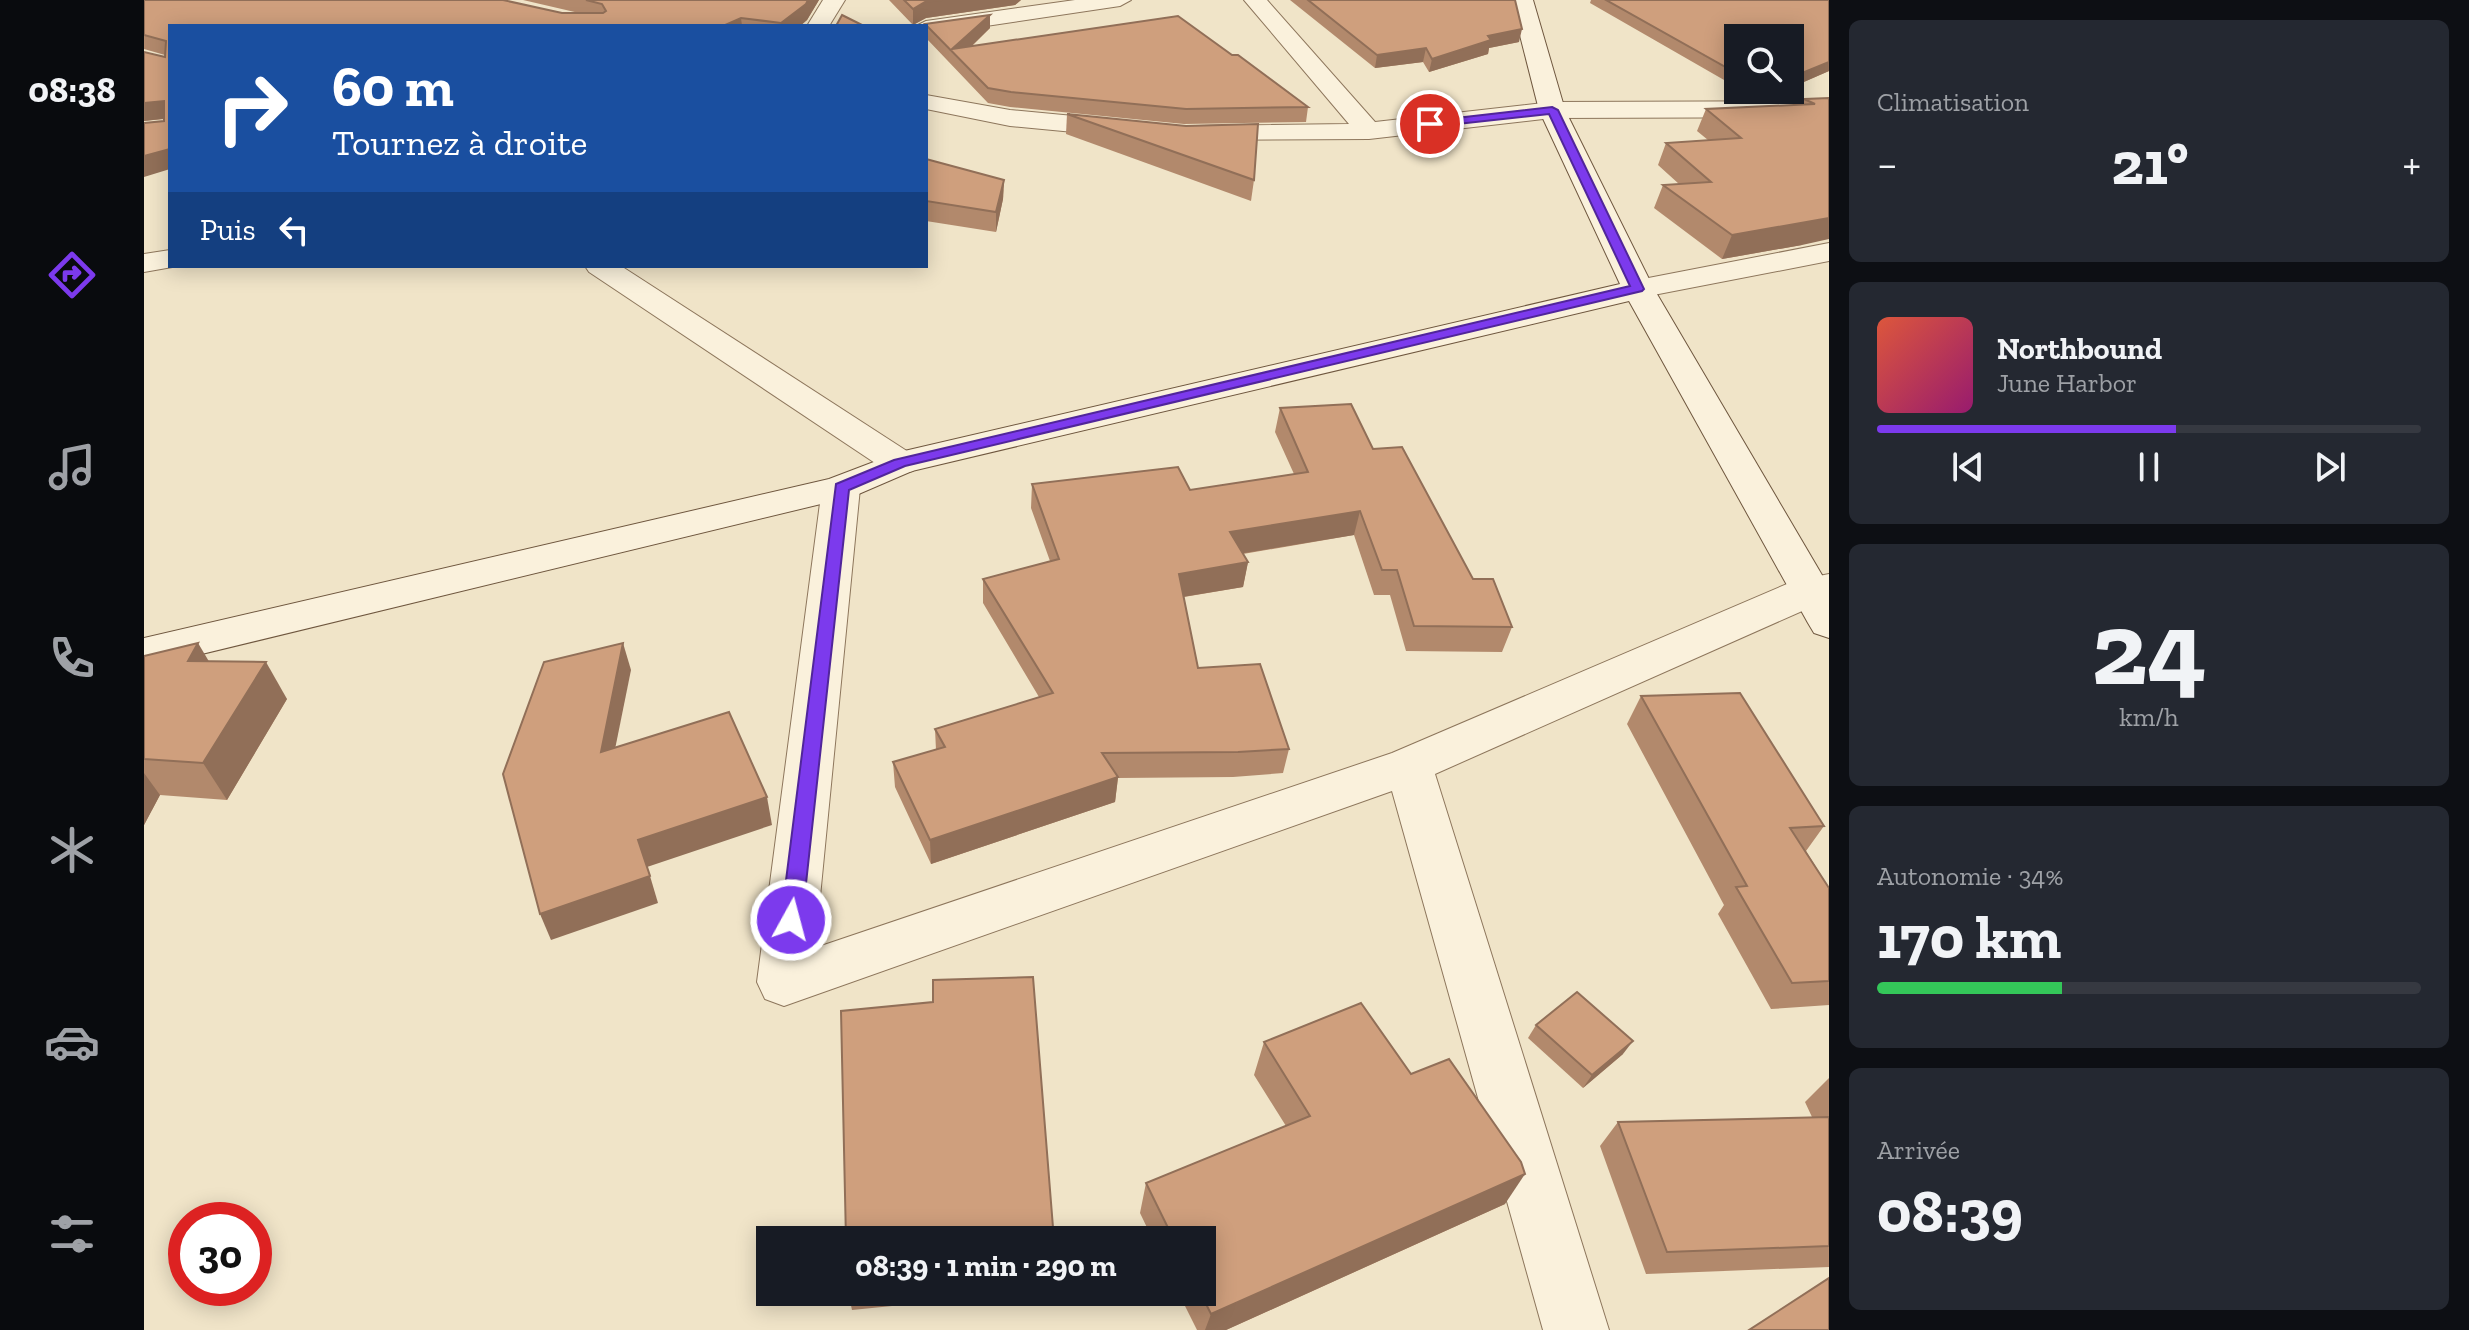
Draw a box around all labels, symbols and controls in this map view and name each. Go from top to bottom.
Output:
map controls [1724,24,1804,104]
button: search [1724,24,1804,104]
text: 60 m [332,53,454,120]
icon: right [200,56,304,160]
text: 08:38 [28,68,116,111]
text: Climatisation [1877,86,2029,118]
pin [1396,90,1464,158]
icon: arrive [1408,102,1452,146]
text: Tournez à droite [332,121,588,164]
text: 21° [2111,127,2189,199]
text: − [1877,137,1898,190]
text: + [2402,137,2421,190]
icon: left [272,208,316,252]
text: Puis [200,212,256,248]
icon: directions [44,247,100,303]
text: Northbound [1997,331,2162,367]
text: June Harbor [1997,367,2137,399]
icon: music [44,439,100,495]
icon: previous [1946,445,1990,489]
icon: pause [2127,445,2171,489]
icon: next [2308,445,2352,489]
text: 24 [2091,586,2207,711]
icon: phone [44,630,100,686]
text: km/h [2119,701,2179,733]
icon: climate [44,822,100,878]
text: Autonomie · 34% [1877,860,2063,892]
position arrow [749,878,833,962]
text: 170 km [1877,901,2061,973]
icon: car [44,1014,100,1070]
text: Arrivée [1877,1134,1960,1166]
text: 08:39 [1877,1175,2023,1247]
speed limit sign: 30 [168,1202,272,1306]
icon: filters [44,1206,100,1262]
text: 08:39 · 1 min · 290 m [855,1248,1117,1284]

